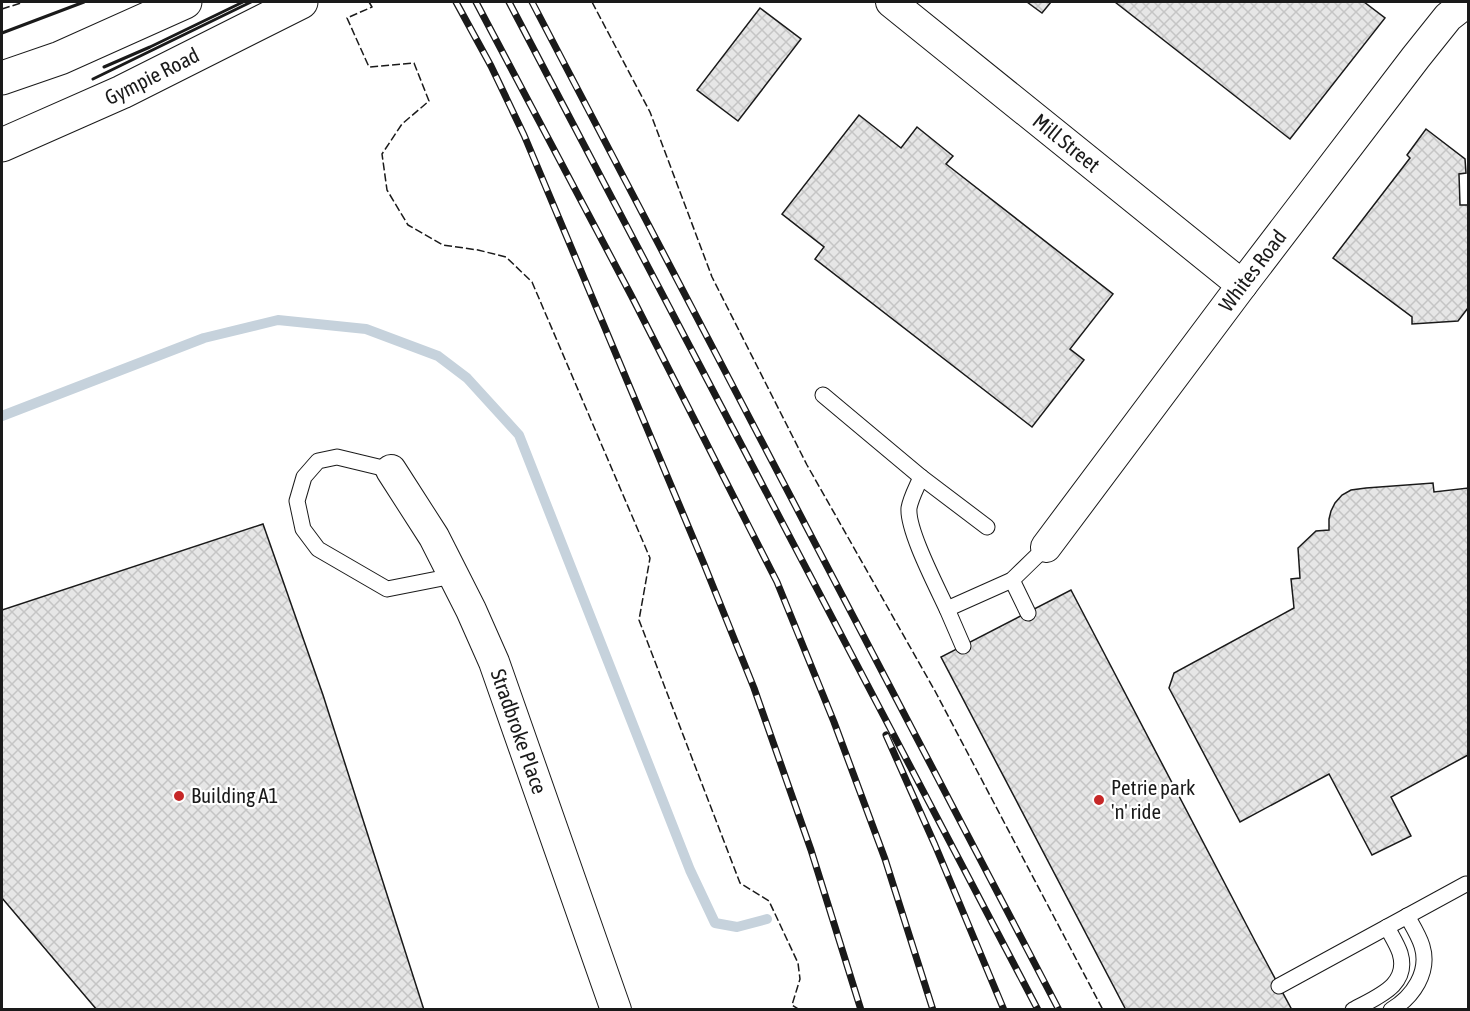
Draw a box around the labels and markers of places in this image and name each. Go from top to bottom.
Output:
place label: Petrie park 'n' ride [1111,775,1195,823]
place label: Building A1 [191,783,278,807]
marker: Building A1 [172,789,186,803]
marker: Petrie park 'n' ride [1092,793,1106,807]

